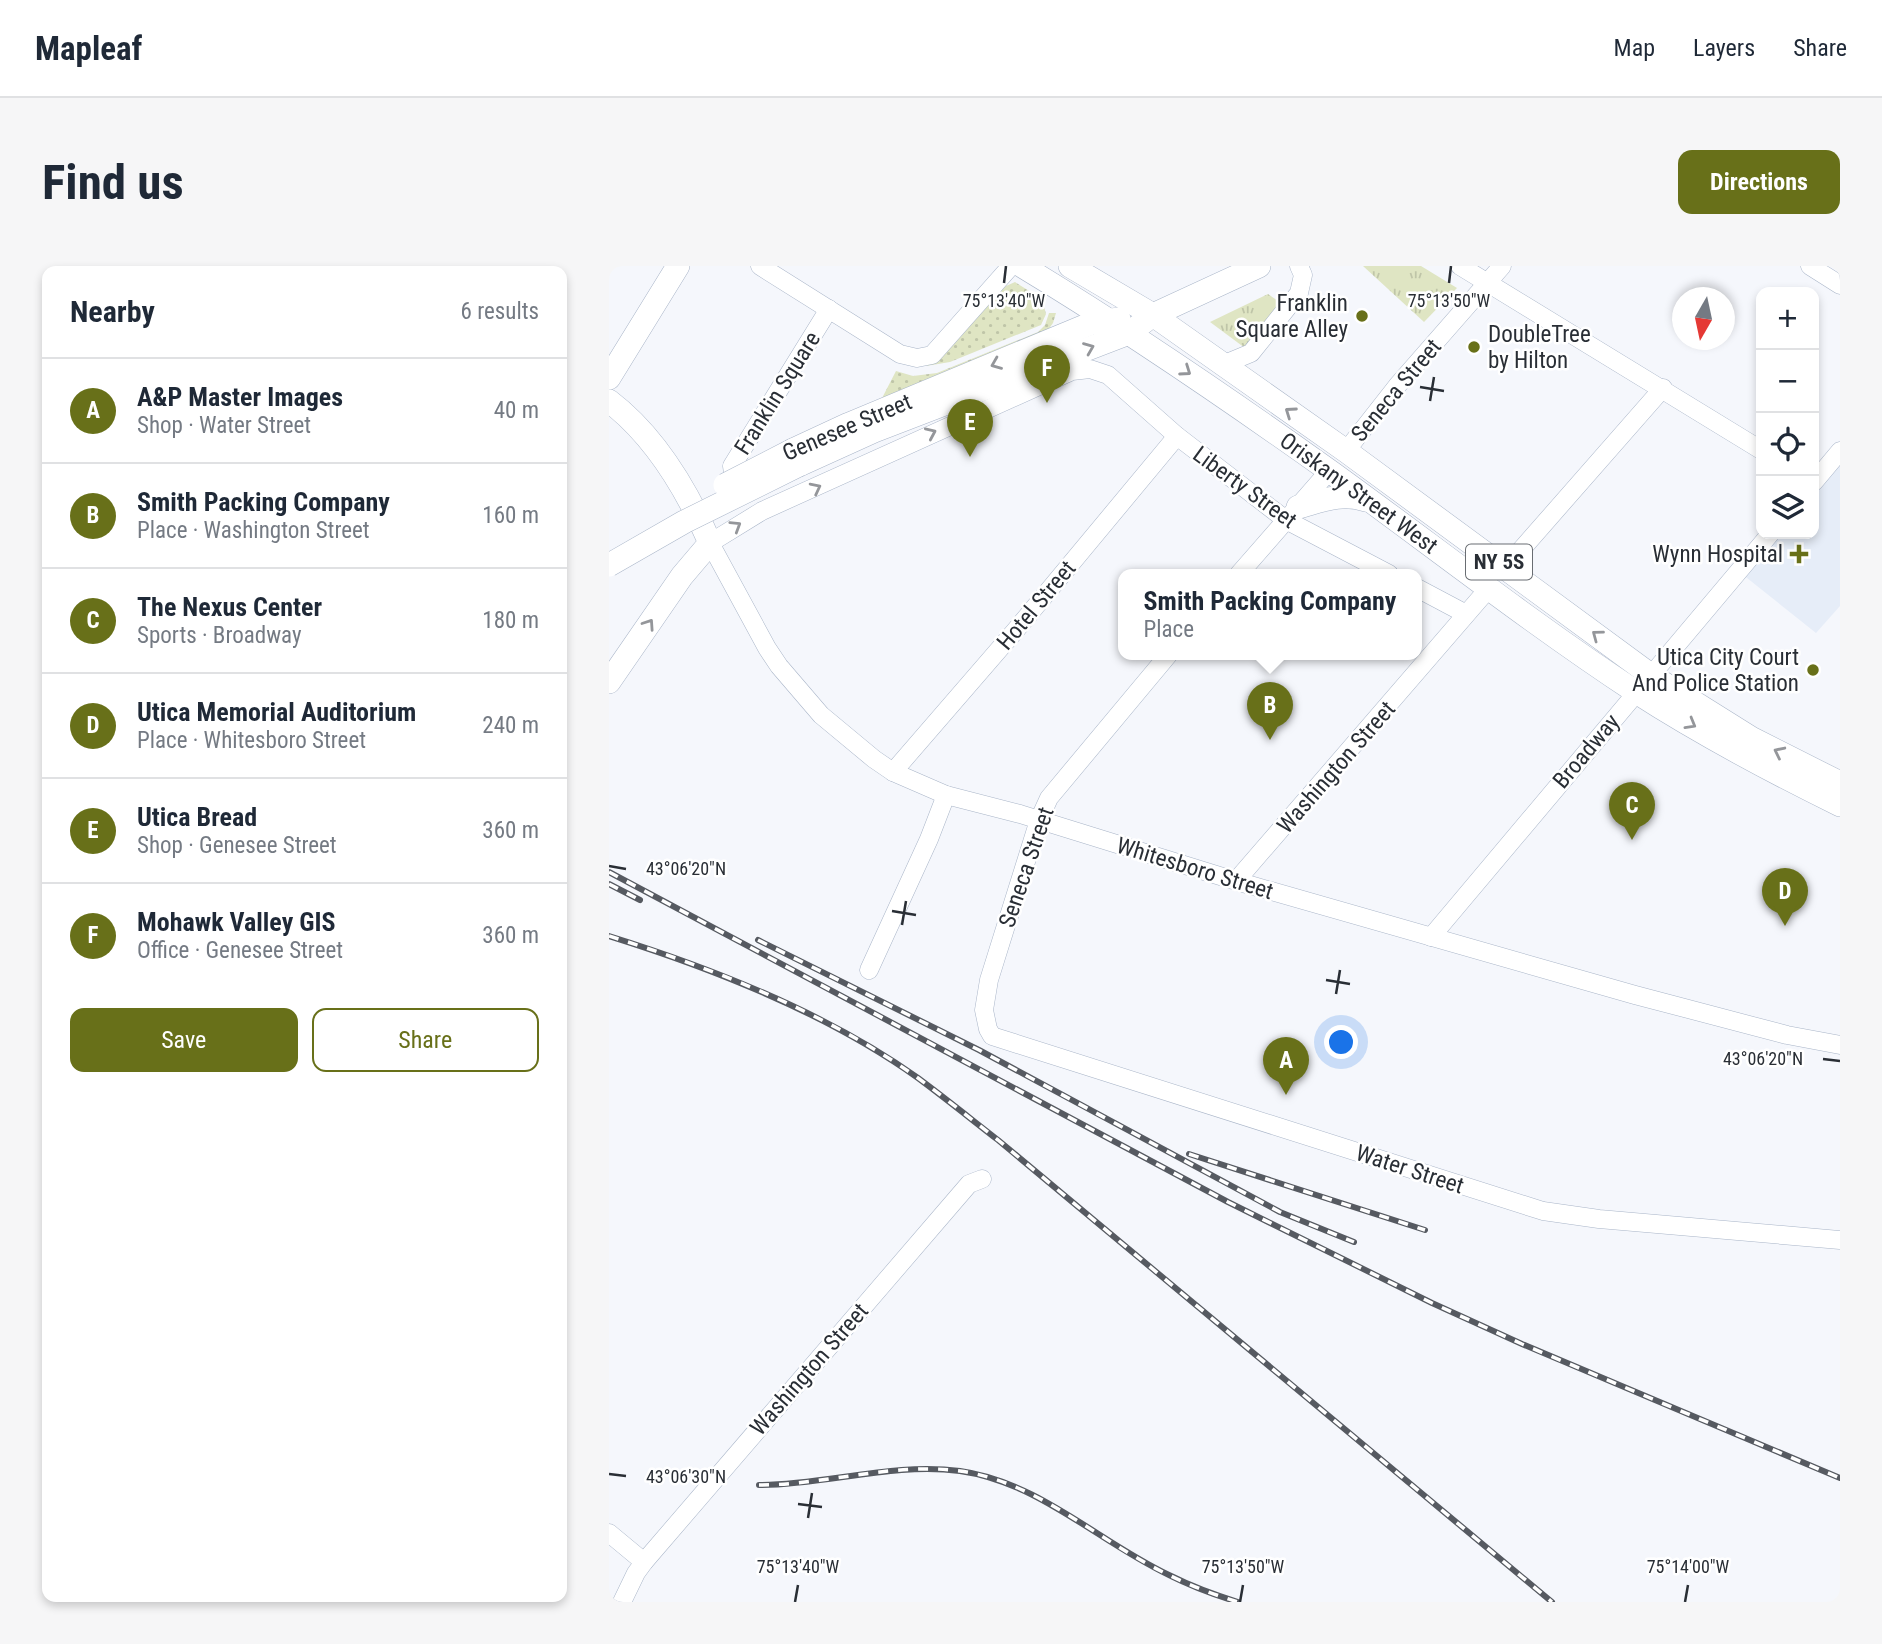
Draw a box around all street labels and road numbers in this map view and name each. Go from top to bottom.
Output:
street label: Franklin Square [729,327,826,460]
street label: Seneca Street [1346,334,1447,447]
street label: Genesee Street [779,388,916,467]
street label: Oriskany Street West [1275,427,1443,560]
street label: Liberty Street [1188,441,1302,534]
road number: NY 5S [1466,544,1532,580]
street label: Hotel Street [991,555,1081,655]
street label: Washington Street [1272,696,1401,839]
street label: Broadway [1548,708,1625,794]
street label: Seneca Street [993,803,1060,931]
street label: Whitesboro Street [1113,832,1276,905]
street label: Water Street [1352,1139,1467,1200]
street label: Washington Street [745,1298,874,1441]

